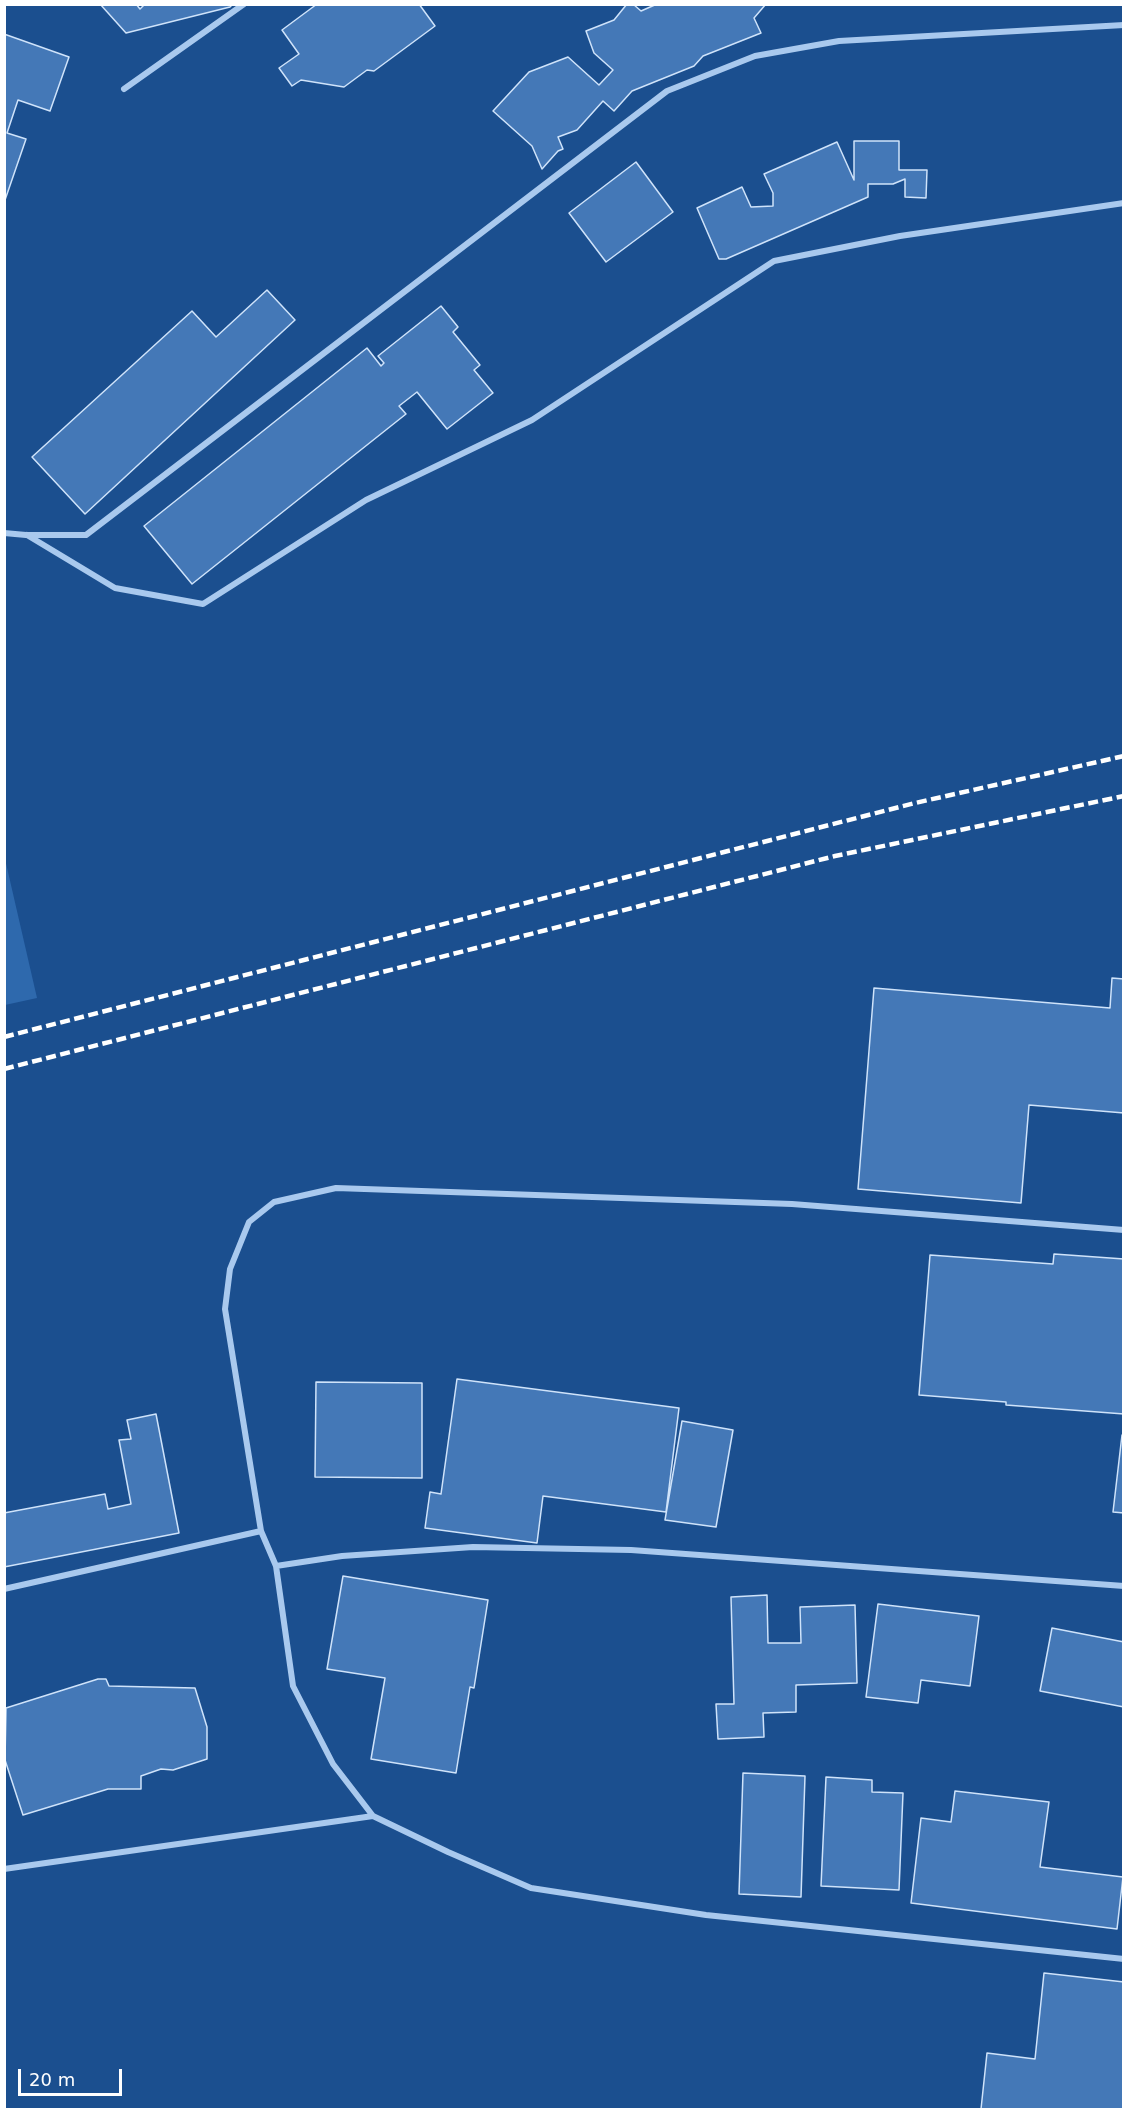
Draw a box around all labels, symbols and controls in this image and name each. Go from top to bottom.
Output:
scale bar [21,2057,124,2095]
text: 20 m [29,2069,75,2090]

